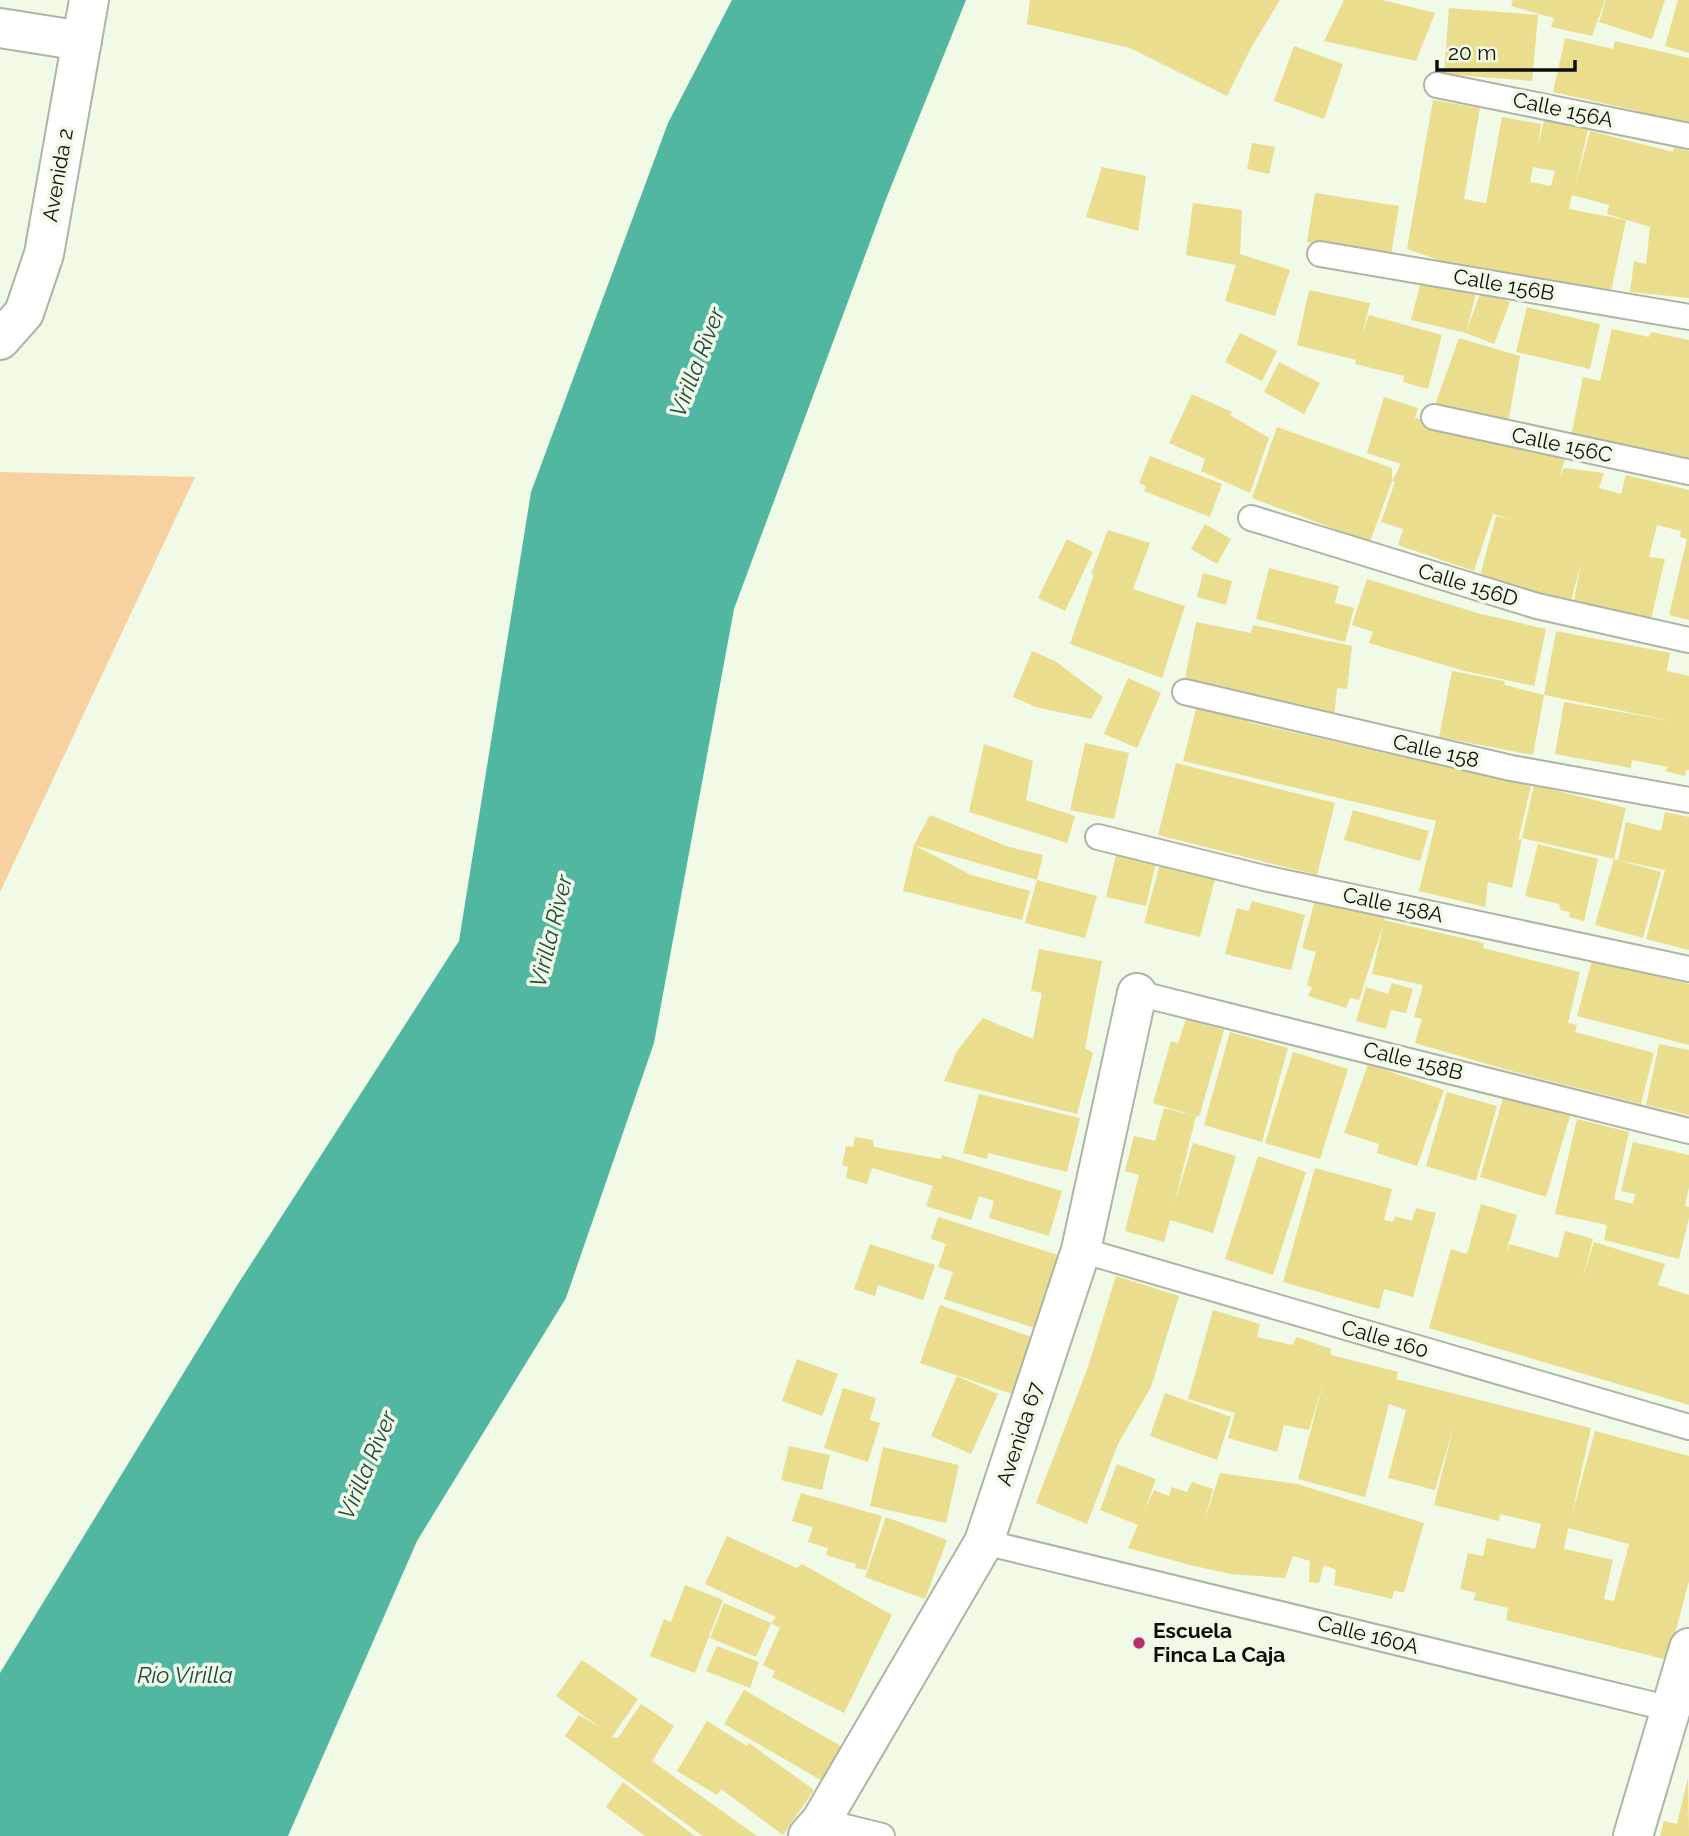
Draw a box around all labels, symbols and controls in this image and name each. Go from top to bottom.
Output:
scale bar [1437,28,1575,72]
text: 20 m [1448,40,1496,65]
street label: Calle 156A [1511,87,1616,132]
street label: Avenida 2 [37,126,78,224]
street label: Calle 156B [1452,263,1557,306]
water label: Virilla River [663,302,730,420]
street label: Calle 156C [1509,422,1615,467]
street label: Calle 156D [1415,557,1521,612]
street label: Calle 158 [1391,728,1482,773]
water label: Virilla River [524,871,578,990]
street label: Calle 158A [1341,882,1446,927]
street label: Calle 158B [1361,1036,1466,1085]
street label: Calle 160 [1339,1314,1432,1363]
street label: Avenida 67 [991,1378,1048,1489]
water label: Virilla River [332,1406,402,1523]
street label: Calle 160A [1315,1610,1421,1659]
place label: Escuela Finca La Caja [1153,1618,1285,1667]
marker: Escuela Finca La Caja [1131,1635,1147,1651]
water label: Río Virilla [137,1661,233,1688]

